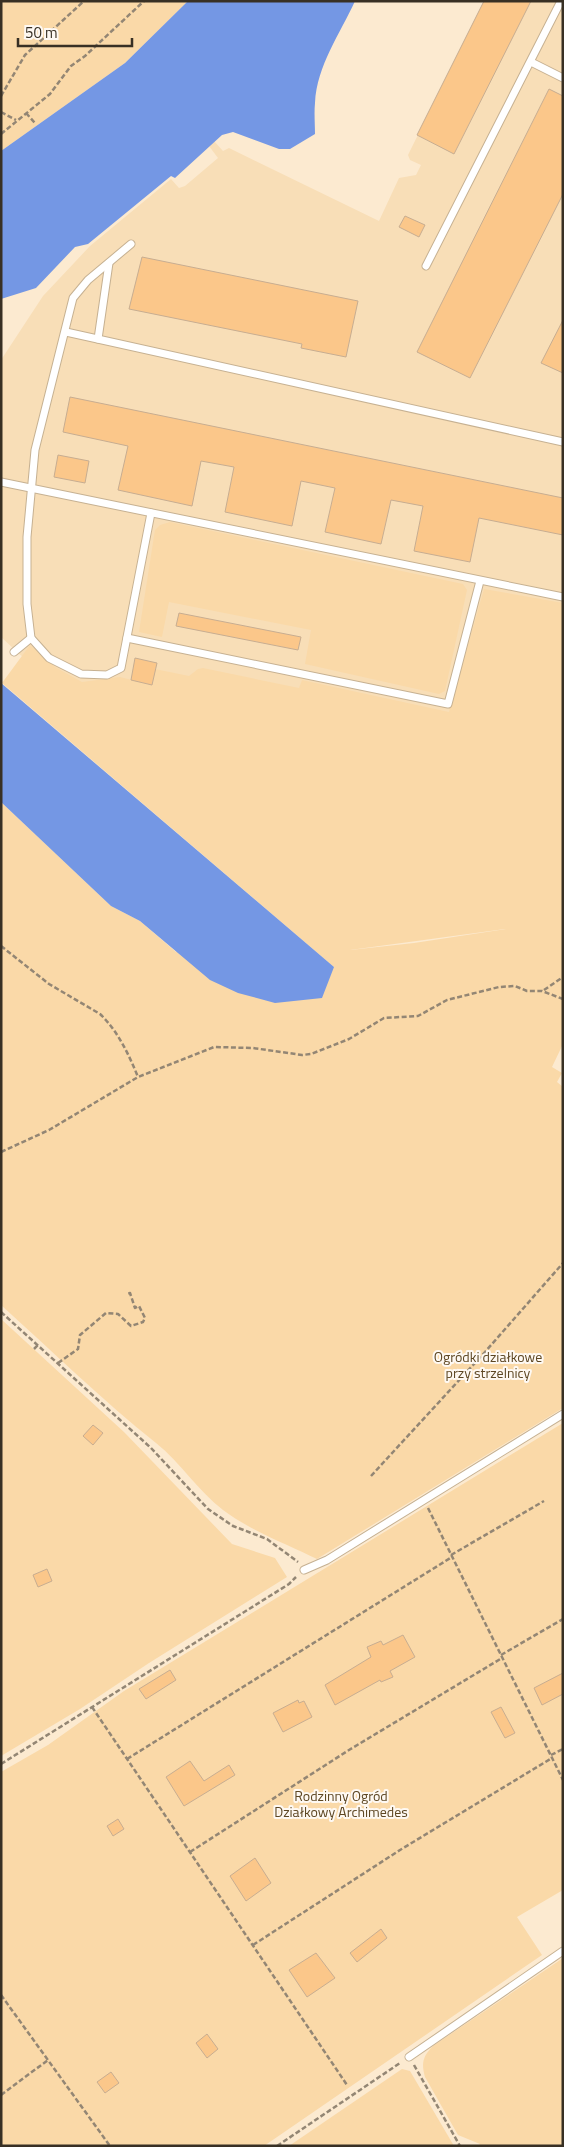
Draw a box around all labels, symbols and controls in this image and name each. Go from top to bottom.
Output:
scale bar [18,15,131,47]
text: 50 m [25,21,58,44]
park label: Ogródki działkowe przy strzelnicy [434,1346,542,1383]
park label: Rodzinny Ogród Działkowy Archimedes [274,1785,408,1822]

